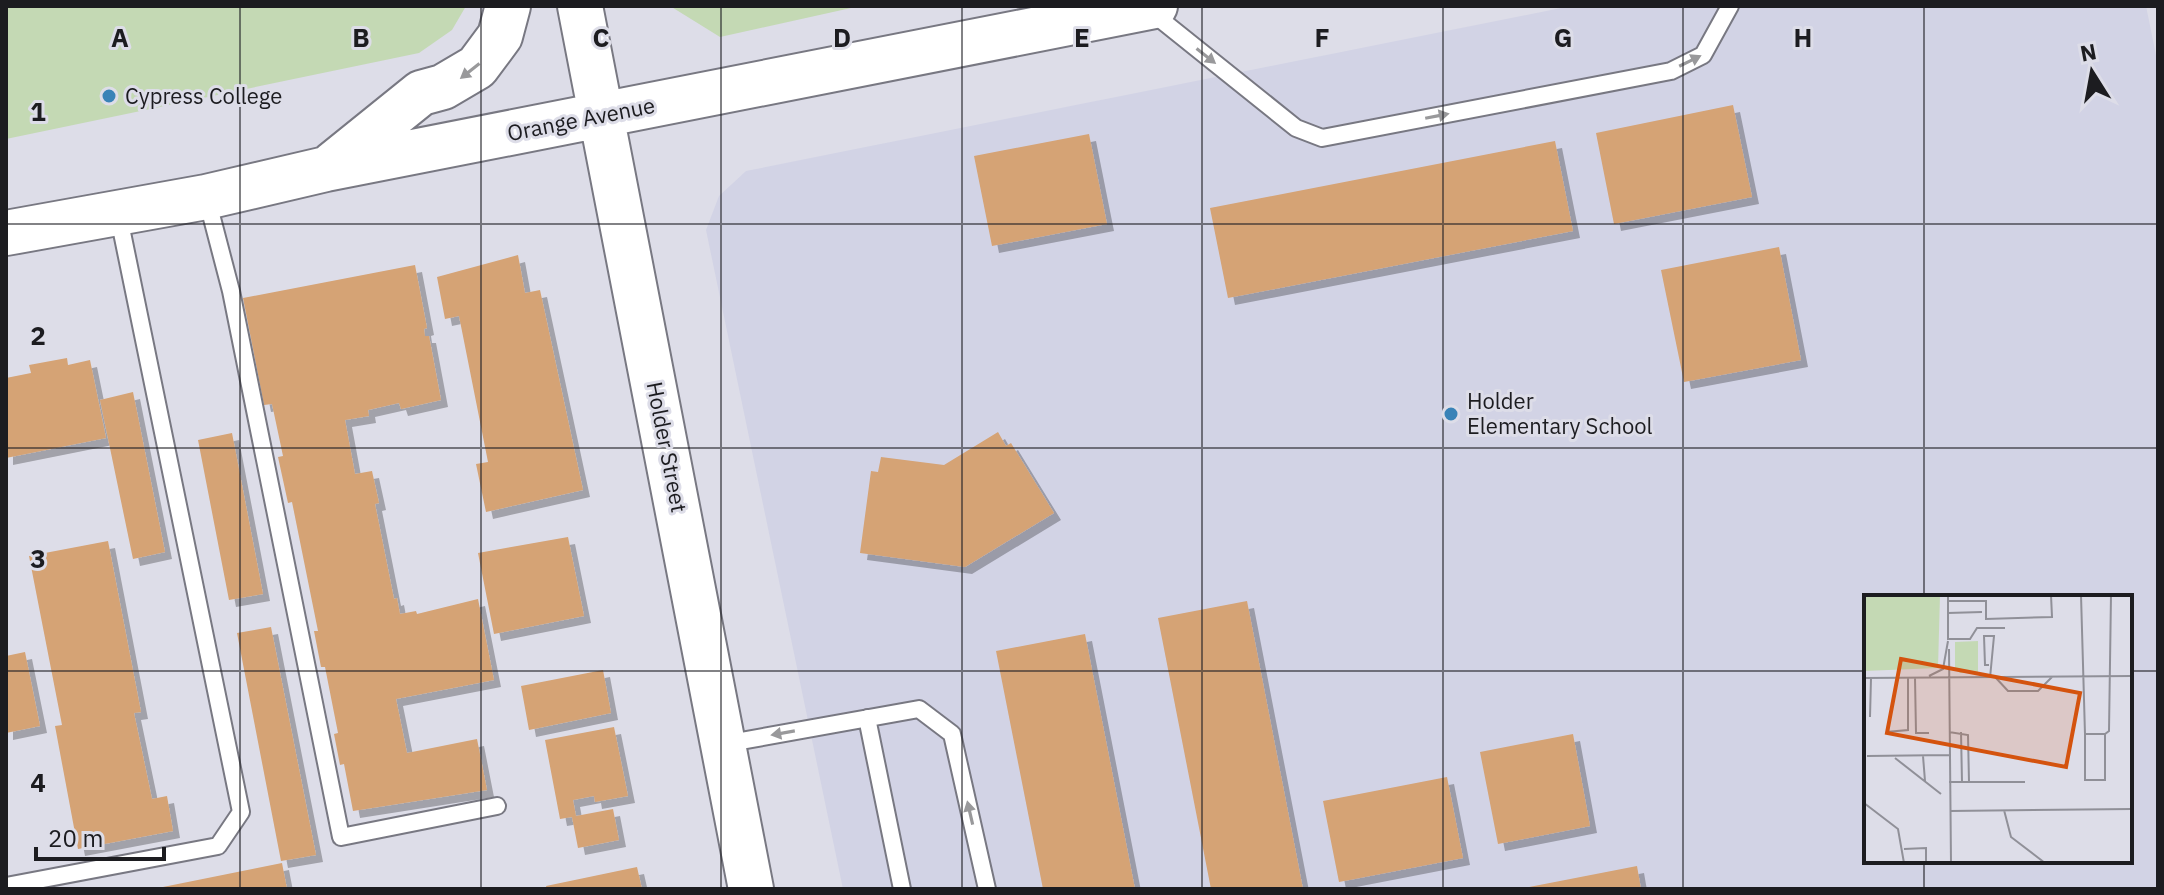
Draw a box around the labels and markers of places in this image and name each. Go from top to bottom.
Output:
place label: Cypress College [125,81,282,110]
marker: Cypress College [100,87,118,105]
place label: Holder Elementary School [1467,386,1653,440]
marker: Holder Elementary School [1442,405,1460,423]

